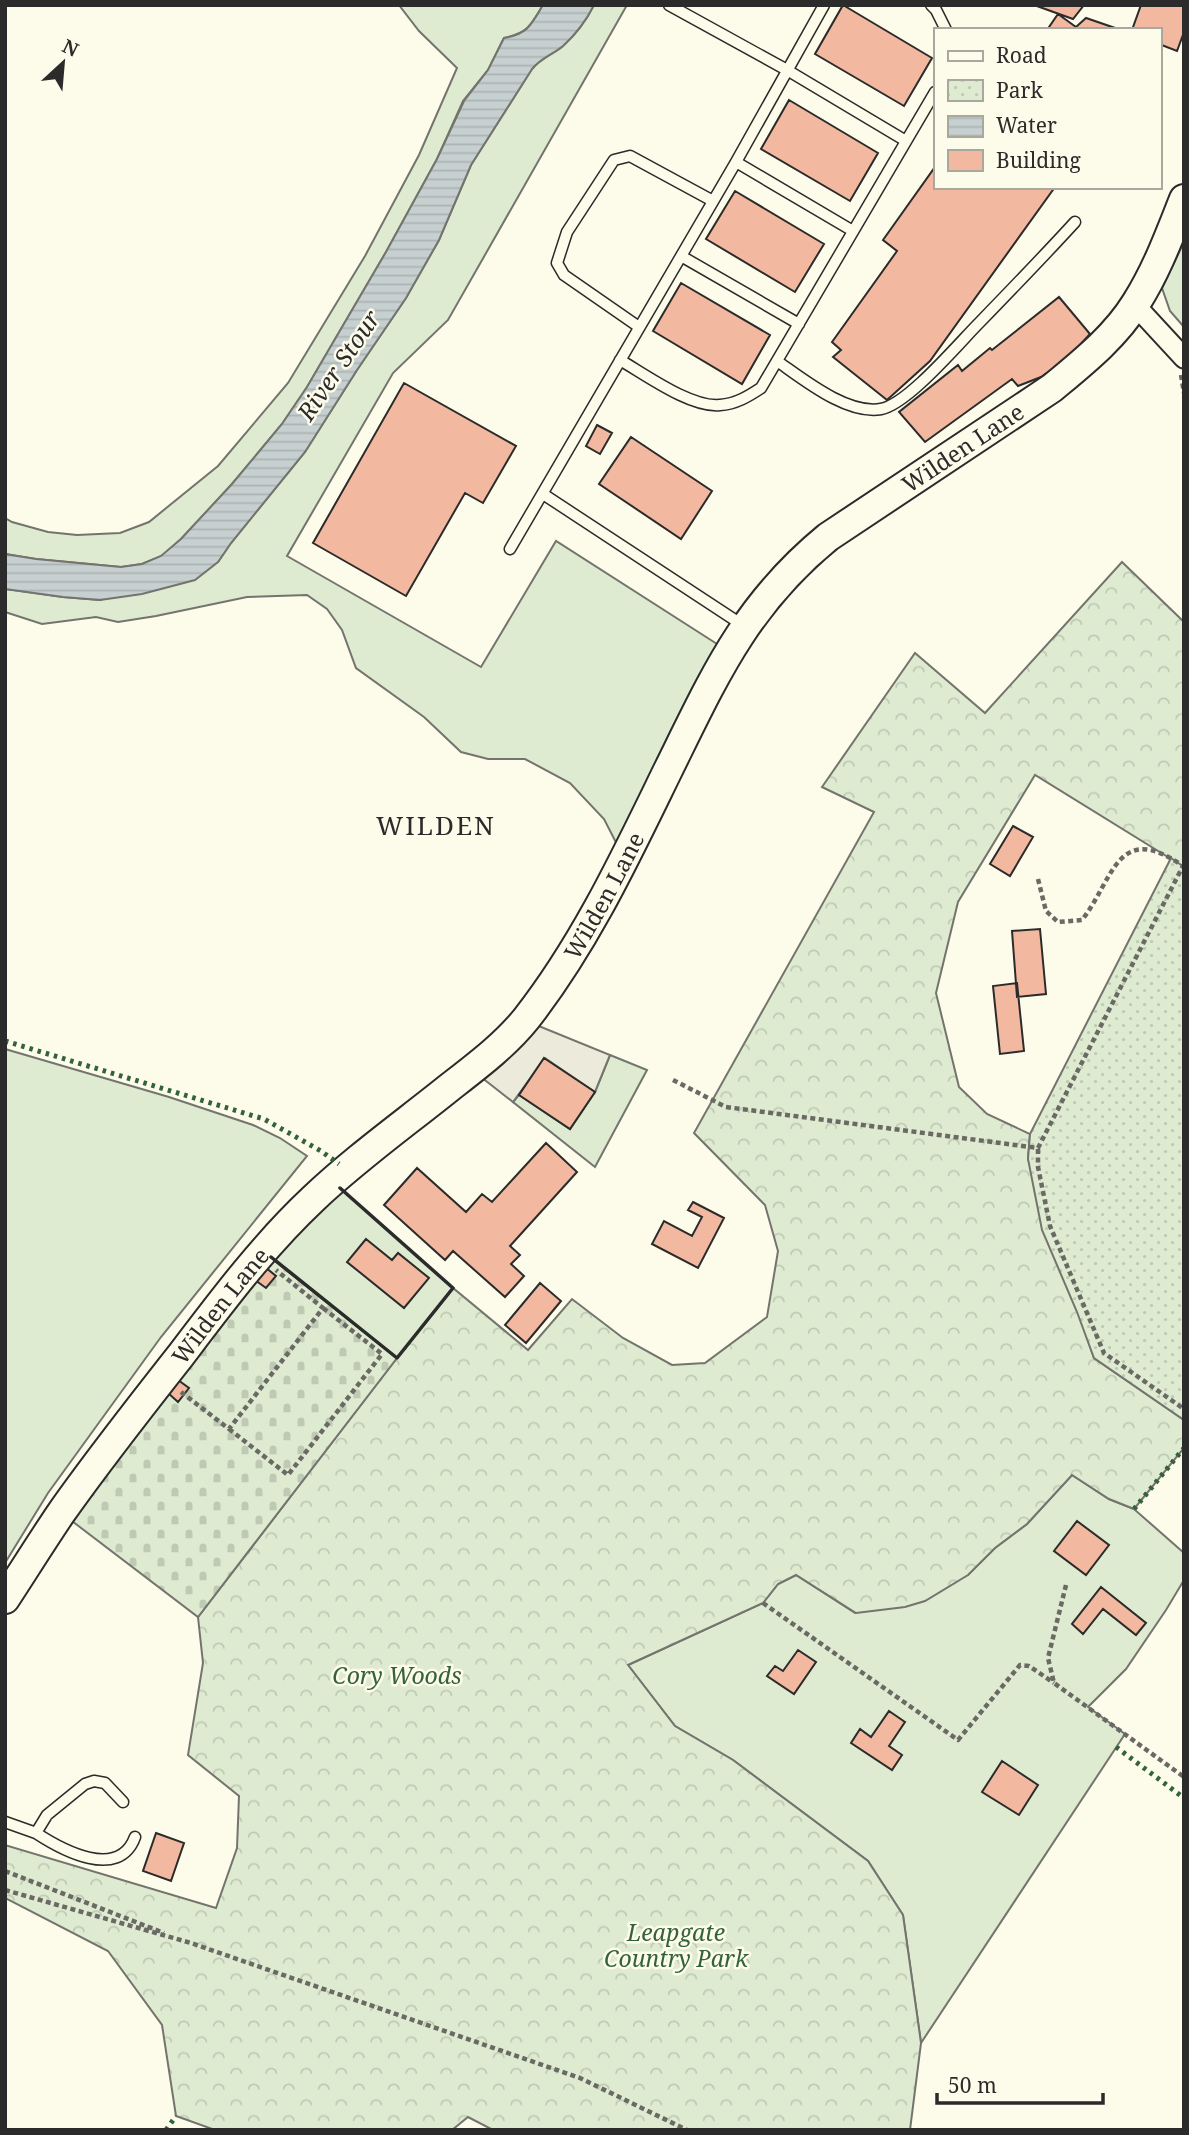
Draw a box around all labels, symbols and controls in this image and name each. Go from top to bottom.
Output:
north arrow [28,28,98,98]
legend [934,28,1161,189]
text: N [58,33,83,63]
text: Road [996,41,1047,69]
text: Park [996,76,1043,104]
text: Water [996,111,1057,139]
text: Building [996,146,1081,174]
water label: River Stour [288,303,388,428]
street label: Wilden Lane [895,395,1030,500]
district label: WILDEN [376,807,496,843]
street label: Wilden Lane [556,827,651,965]
street label: Wilden Lane [164,1240,276,1370]
park label: Cory Woods [332,1659,462,1691]
park label: Leapgate Country Park [604,1916,749,1974]
scale bar [937,2062,1103,2106]
text: 50 m [948,2071,997,2099]

